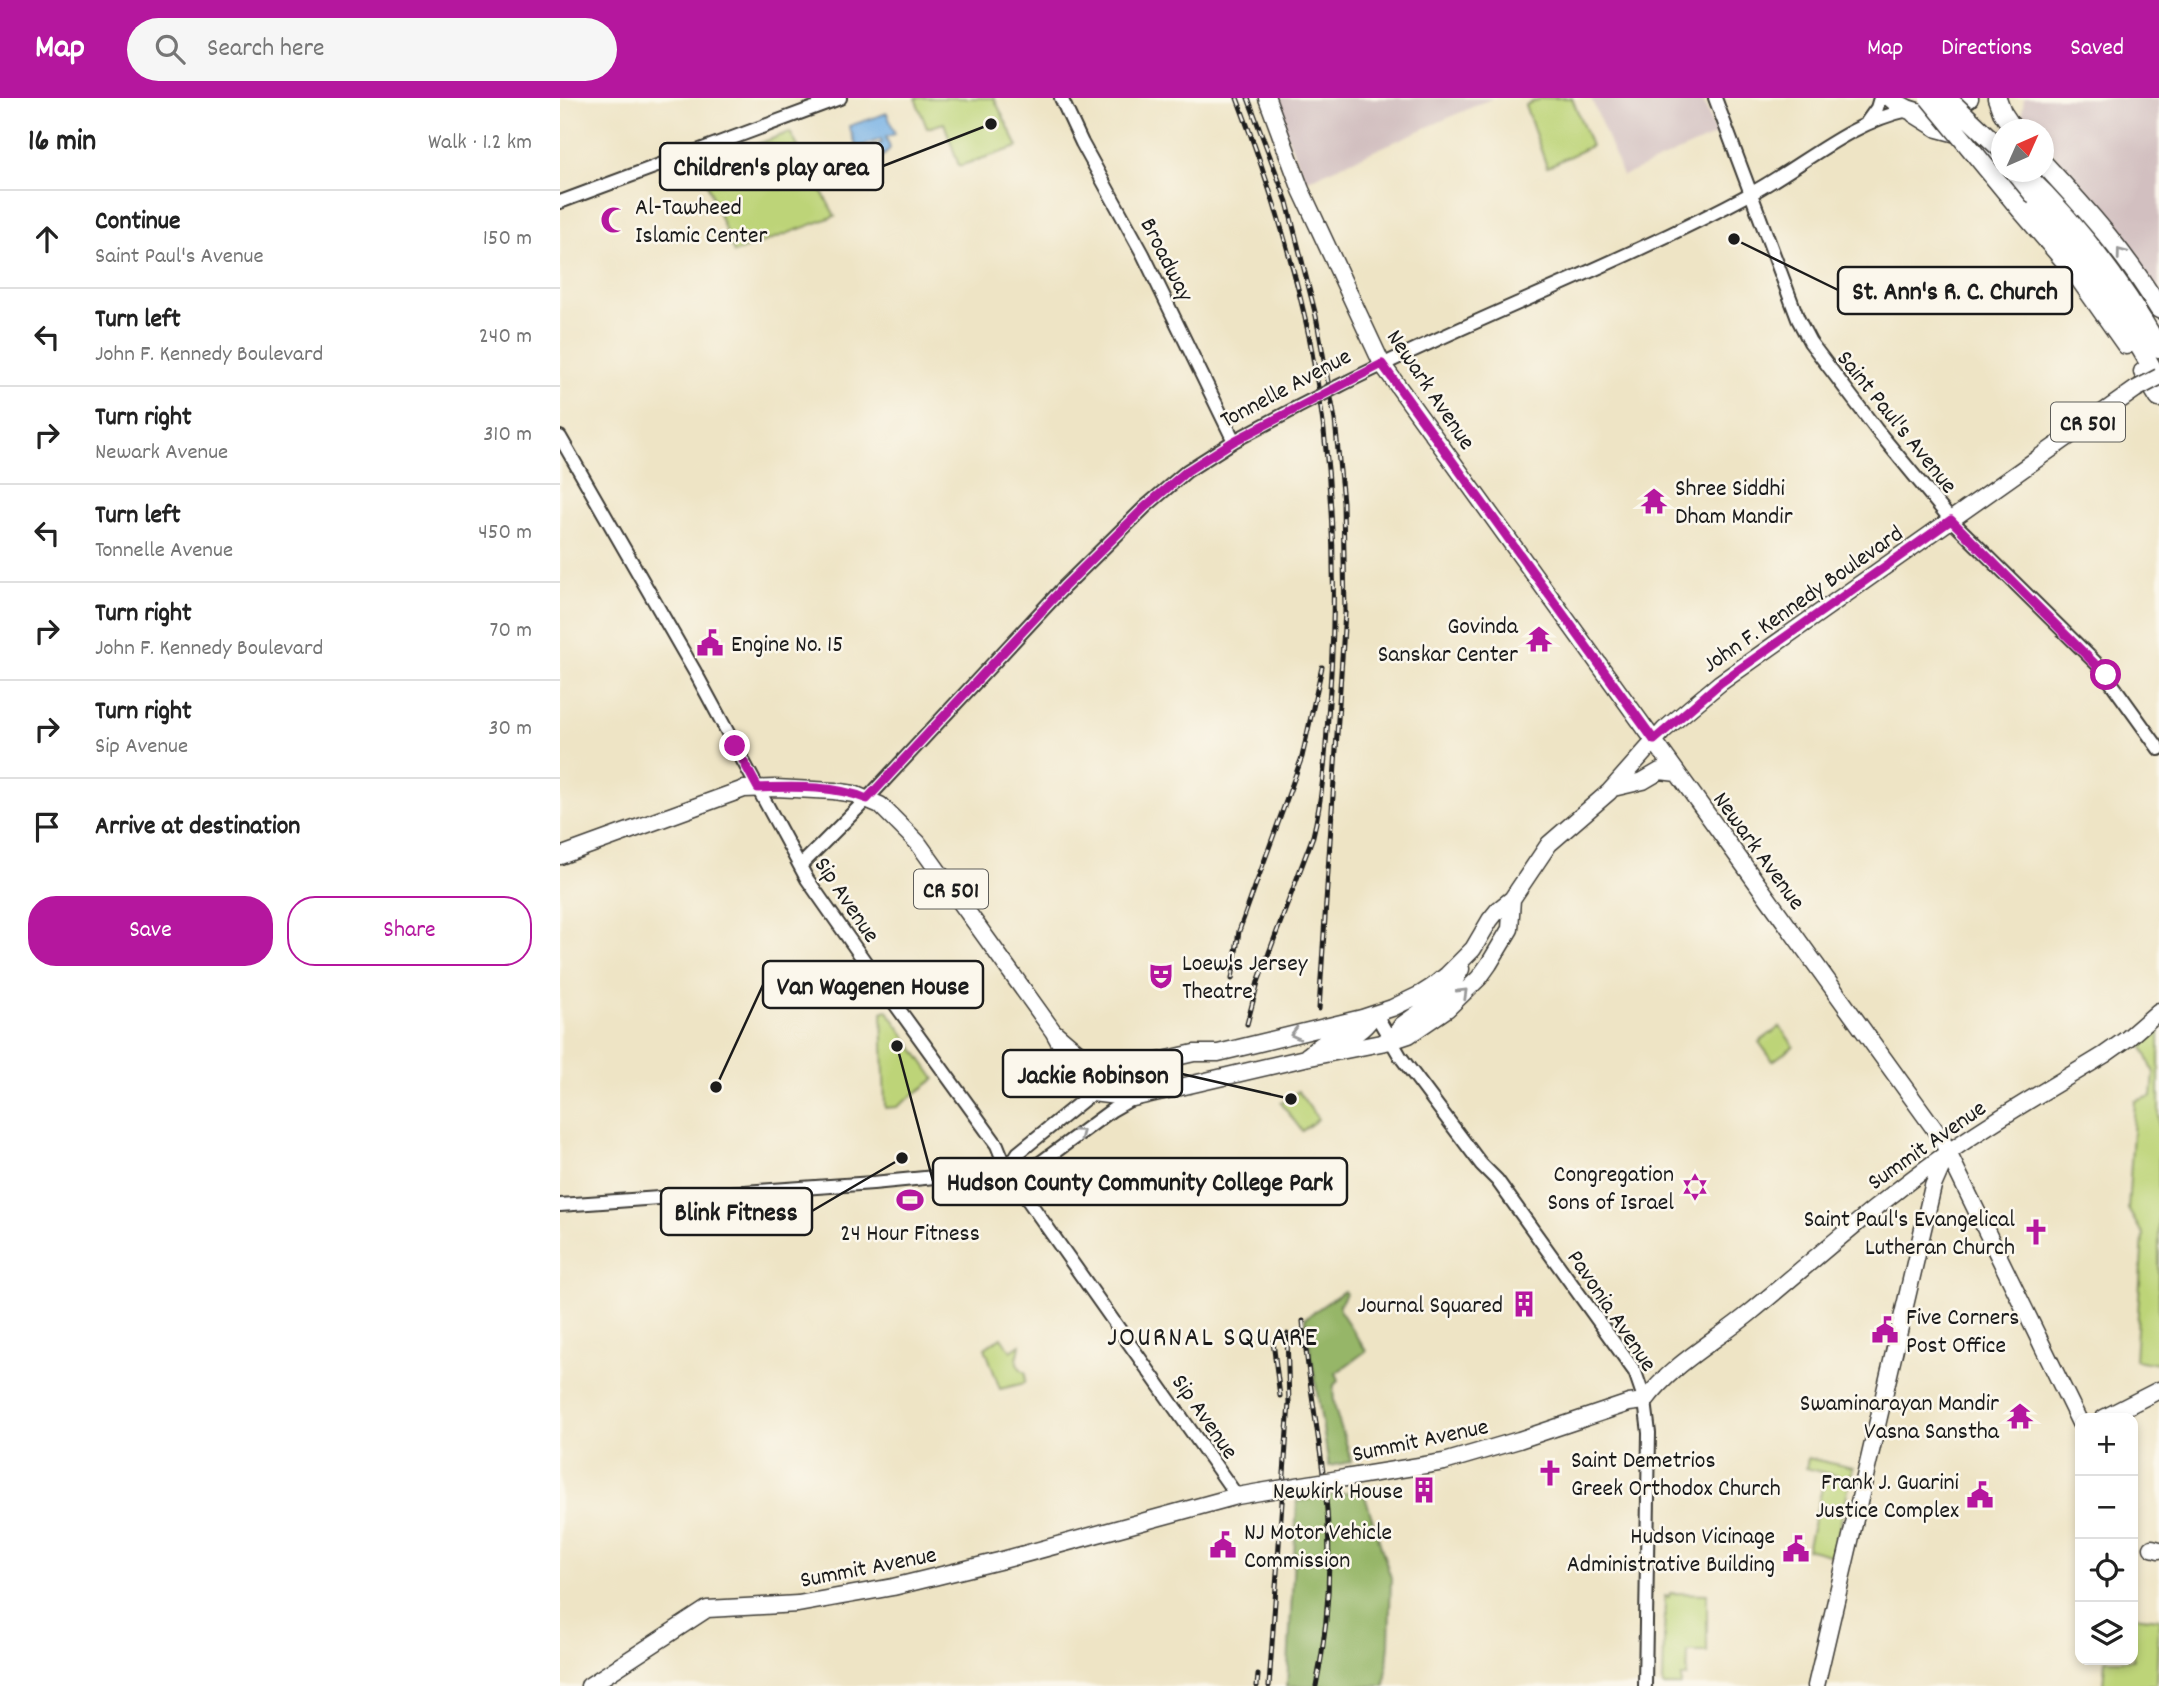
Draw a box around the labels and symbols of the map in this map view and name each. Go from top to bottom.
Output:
north arrow [1991,119,2054,182]
callout: Children's play area [660,143,883,190]
text: Children's play area [673,151,869,188]
place label: Al-Tawheed Islamic Center [635,192,767,254]
mosque icon: Al-Tawheed Islamic Center [599,205,629,235]
street label: Broadway [1130,213,1201,309]
one-way arrow [2116,248,2129,261]
callout: St. Ann's R. C. Church [1838,267,2072,314]
text: St. Ann's R. C. Church [1852,275,2058,312]
street label: Newark Avenue [1377,324,1482,458]
street label: Tonnelle Avenue [1215,341,1358,438]
street label: Saint Paul's Avenue [1827,344,1964,502]
road number: CR 501 [2051,402,2125,442]
place label: Shree Siddhi Dham Mandir [1675,473,1793,535]
temple icon: Shree Siddhi Dham Mandir [1639,486,1669,516]
street label: John F. Kennedy Boulevard [1696,518,1911,683]
place label: Govinda Sanskar Center [1378,611,1519,673]
temple icon: Govinda Sanskar Center [1524,624,1554,654]
public building icon: Engine No. 15 [695,628,725,658]
place label: Engine No. 15 [731,629,843,663]
route start [2090,659,2121,690]
route end [719,730,750,761]
street label: Newark Avenue [1703,786,1812,918]
street label: Sip Avenue [804,851,887,950]
road number: CR 501 [914,870,988,908]
place label: Loew's Jersey Theatre [1182,948,1309,1010]
callout: Van Wagenen House [763,961,983,1008]
theatre icon: Loew's Jersey Theatre [1146,961,1176,991]
text: Van Wagenen House [777,970,969,1007]
one-way arrow [1455,989,1468,1002]
one-way arrow [1290,1026,1302,1040]
callout: Jackie Robinson [1003,1050,1182,1097]
text: Jackie Robinson [1017,1059,1169,1096]
street label: Summit Avenue [1861,1093,1994,1200]
one-way arrow [1072,1128,1085,1141]
callout: Hudson County Community College Park [933,1158,1347,1205]
place label: Congregation Sons of Israel [1547,1159,1674,1221]
text: Hudson County Community College Park [947,1166,1334,1203]
synagogue icon: Congregation Sons of Israel [1680,1172,1710,1202]
sports icon: 24 Hour Fitness [895,1185,925,1215]
callout: Blink Fitness [661,1188,812,1235]
text: Blink Fitness [674,1196,798,1233]
place label: Saint Paul's Evangelical Lutheran Church [1804,1204,2015,1266]
church icon: Saint Paul's Evangelical Lutheran Church [2021,1217,2051,1247]
place label: 24 Hour Fitness [840,1218,980,1252]
street label: Pavonia Avenue [1557,1244,1664,1380]
building icon: Journal Squared [1509,1289,1539,1319]
place label: Journal Squared [1357,1290,1503,1324]
place label: Five Corners Post Office [1906,1302,2019,1364]
public building icon: Five Corners Post Office [1870,1315,1900,1345]
district label: JOURNAL SQUARE [1107,1320,1319,1360]
street label: Sip Avenue [1162,1368,1245,1467]
place label: Swaminarayan Mandir Vasna Sanstha [1800,1388,2000,1450]
temple icon: Swaminarayan Mandir Vasna Sanstha [2005,1401,2035,1431]
street label: Summit Avenue [1349,1411,1492,1473]
place label: Saint Demetrios Greek Orthodox Church [1571,1445,1781,1507]
church icon: Saint Demetrios Greek Orthodox Church [1535,1458,1565,1488]
place label: Frank J. Guarini Justice Complex [1816,1467,1959,1529]
building icon: Newkirk House [1409,1475,1439,1505]
place label: Newkirk House [1273,1476,1403,1510]
public building icon: Frank J. Guarini Justice Complex [1965,1480,1995,1510]
place label: NJ Motor Vehicle Commission [1244,1517,1392,1579]
place label: Hudson Vicinage Administrative Building [1567,1521,1775,1583]
public building icon: NJ Motor Vehicle Commission [1208,1530,1238,1560]
public building icon: Hudson Vicinage Administrative Building [1781,1534,1811,1564]
street label: Summit Avenue [797,1539,940,1599]

